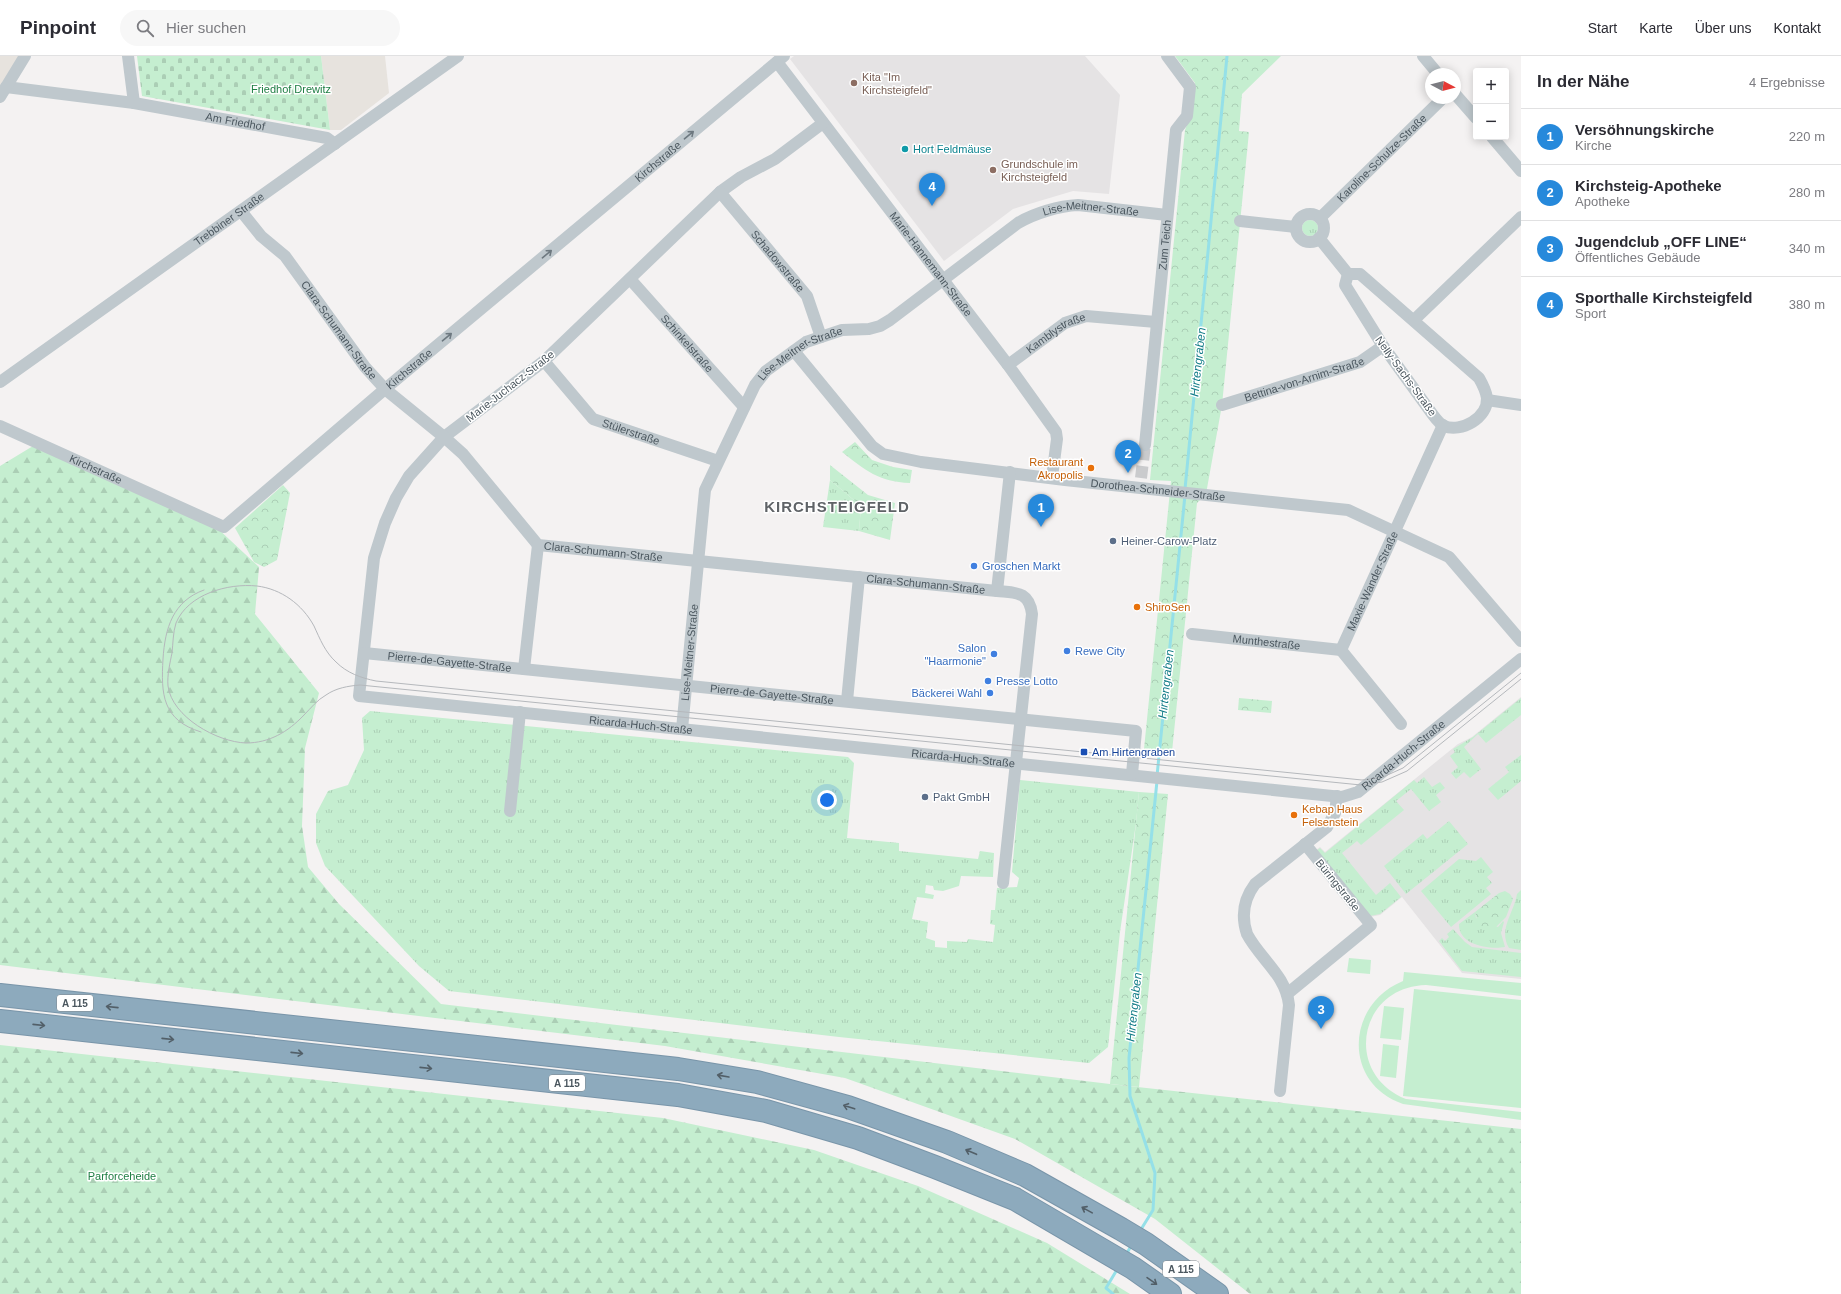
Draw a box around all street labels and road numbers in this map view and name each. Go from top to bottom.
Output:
street label: Am Friedhof [205,110,267,133]
street label: Karoline-Schulze-Straße [1334,112,1429,204]
street label: Kirchstraße [632,139,683,184]
street label: Trebbiner Straße [192,190,266,248]
street label: Lise-Meitner-Straße [1041,199,1140,218]
street label: Marie-Hannemann-Straße [887,209,975,319]
street label: Zum Teich [1156,219,1173,271]
street label: Schadowstraße [749,228,807,294]
street label: Clara-Schumann-Straße [299,278,379,382]
street label: Kamblystraße [1024,311,1087,356]
street label: Schinkelstraße [658,312,716,374]
street label: Lise-Meitner-Straße [755,324,844,382]
street label: Nelly-Sachs-Straße [1373,334,1439,418]
street label: Kirchstraße [384,346,434,392]
street label: Marie-Juchacz-Straße [464,348,556,424]
street label: Bettina-von-Arnim-Straße [1243,355,1367,404]
street label: Stülerstraße [601,417,661,447]
street label: Kirchstraße [68,452,124,486]
street label: Dorothea-Schneider-Straße [1090,477,1226,503]
street label: Maxie-Wander-Straße [1345,529,1400,633]
street label: Clara-Schumann-Straße [543,540,663,563]
street label: Clara-Schumann-Straße [866,572,986,596]
street label: Lise-Meitner-Straße [679,603,700,701]
street label: Munthestraße [1232,632,1301,652]
street label: Pierre-de-Gayette-Straße [387,649,512,674]
street label: Pierre-de-Gayette-Straße [709,682,834,706]
street label: Ricarda-Huch-Straße [588,714,693,736]
street label: Ricarda-Huch-Straße [1359,718,1447,793]
street label: Ricarda-Huch-Straße [911,747,1016,769]
street label: Büringstraße [1314,857,1362,913]
road number: A 115 [57,995,93,1011]
road number: A 115 [549,1075,585,1091]
road number: A 115 [1163,1261,1199,1277]

